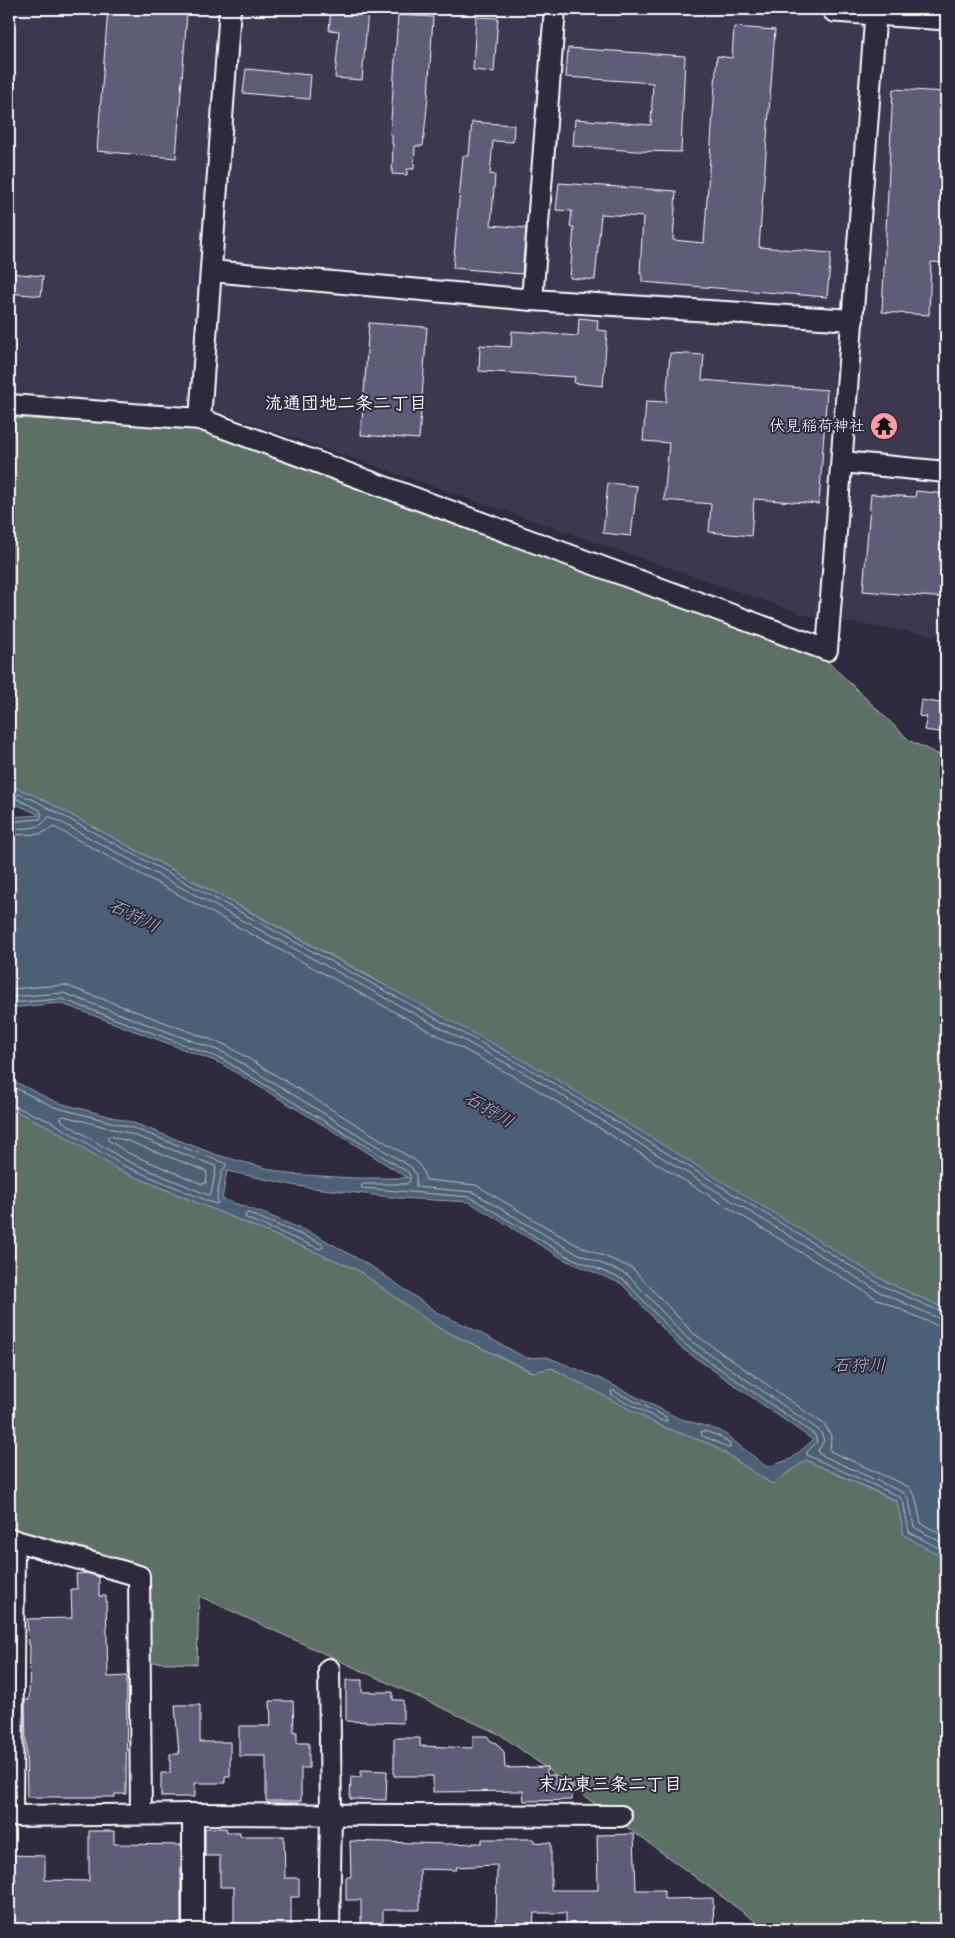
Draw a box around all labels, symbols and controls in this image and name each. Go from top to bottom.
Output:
district label: 流通団地二条二丁目 [265,393,427,414]
temple icon: 伏見稲荷神社 [869,411,899,441]
place label: 伏見稲荷神社 [769,417,865,436]
water label: 石狩川 [105,895,163,937]
water label: 石狩川 [460,1087,518,1133]
water label: 石狩川 [832,1355,886,1376]
district label: 末広東三条二丁目 [538,1774,682,1795]

